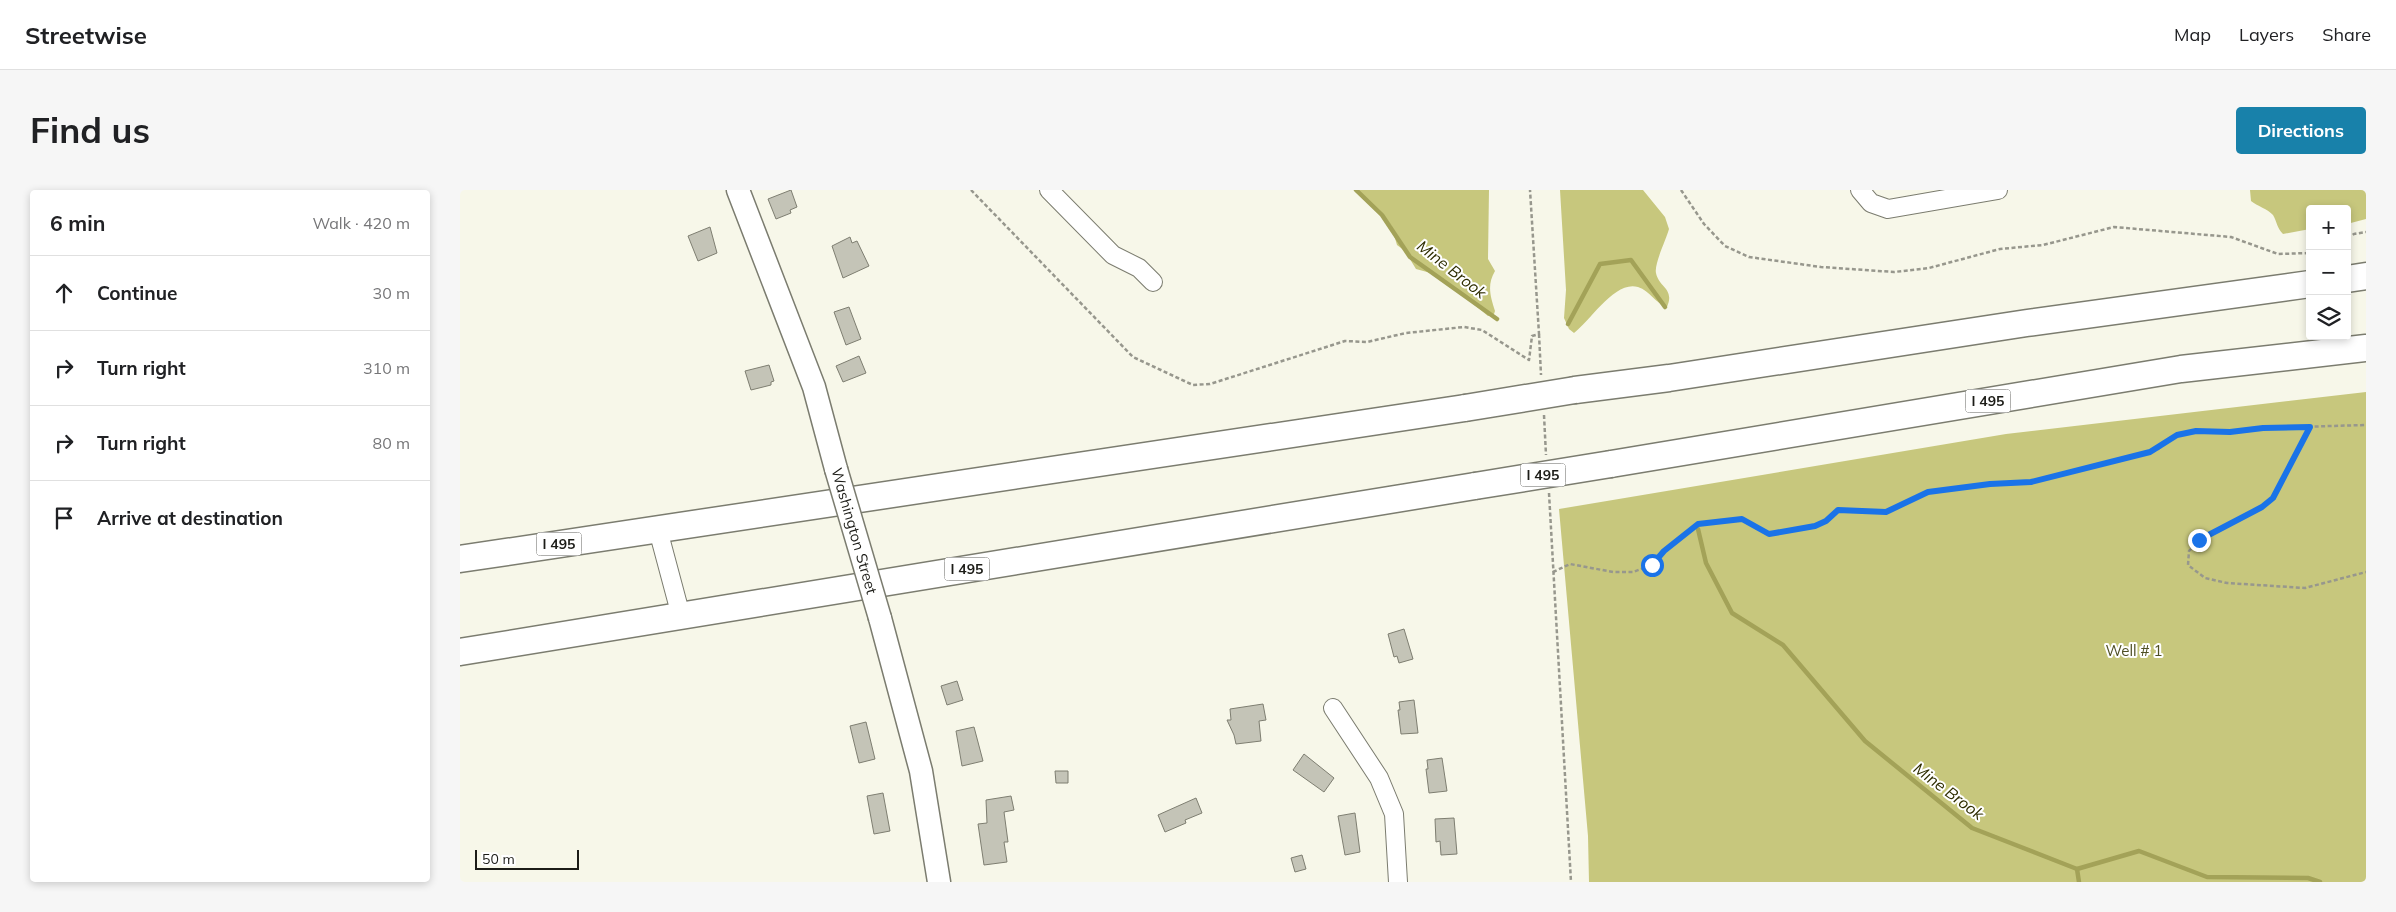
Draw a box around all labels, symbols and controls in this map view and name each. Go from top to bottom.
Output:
text: Streetwise [25,20,147,50]
text: Map [2174,23,2211,46]
text: Layers [2239,23,2294,46]
text: Share [2322,23,2371,46]
button: Directions [2236,107,2366,154]
text: Find us [30,108,150,152]
map controls [2306,205,2351,340]
button: + [2306,205,2351,250]
text: 6 min [50,210,105,236]
text: Walk · 420 m [312,213,410,233]
water label: Mine Brook [1413,236,1491,303]
button: − [2306,250,2351,295]
icon: ahead [50,279,78,307]
text: Continue [97,281,177,305]
text: 30 m [373,283,410,303]
button: layers [2306,295,2351,340]
icon: right [50,354,78,382]
text: Turn right [97,356,186,380]
text: 310 m [363,358,410,378]
road number: I 495 [1966,390,2010,412]
icon: right [50,429,78,457]
text: Turn right [97,431,186,455]
text: 80 m [373,433,410,453]
road number: I 495 [1520,464,1566,486]
street label: Washington Street [827,466,882,596]
icon: arrive [50,504,78,532]
text: Arrive at destination [97,506,283,530]
route end [2188,529,2211,552]
road number: I 495 [536,532,582,556]
route start [1641,554,1664,577]
road number: I 495 [944,558,990,580]
park label: Well # 1 [2106,641,2162,660]
water label: Mine Brook [1910,758,1989,824]
scale bar [475,847,579,870]
text: 50 m [482,850,515,868]

